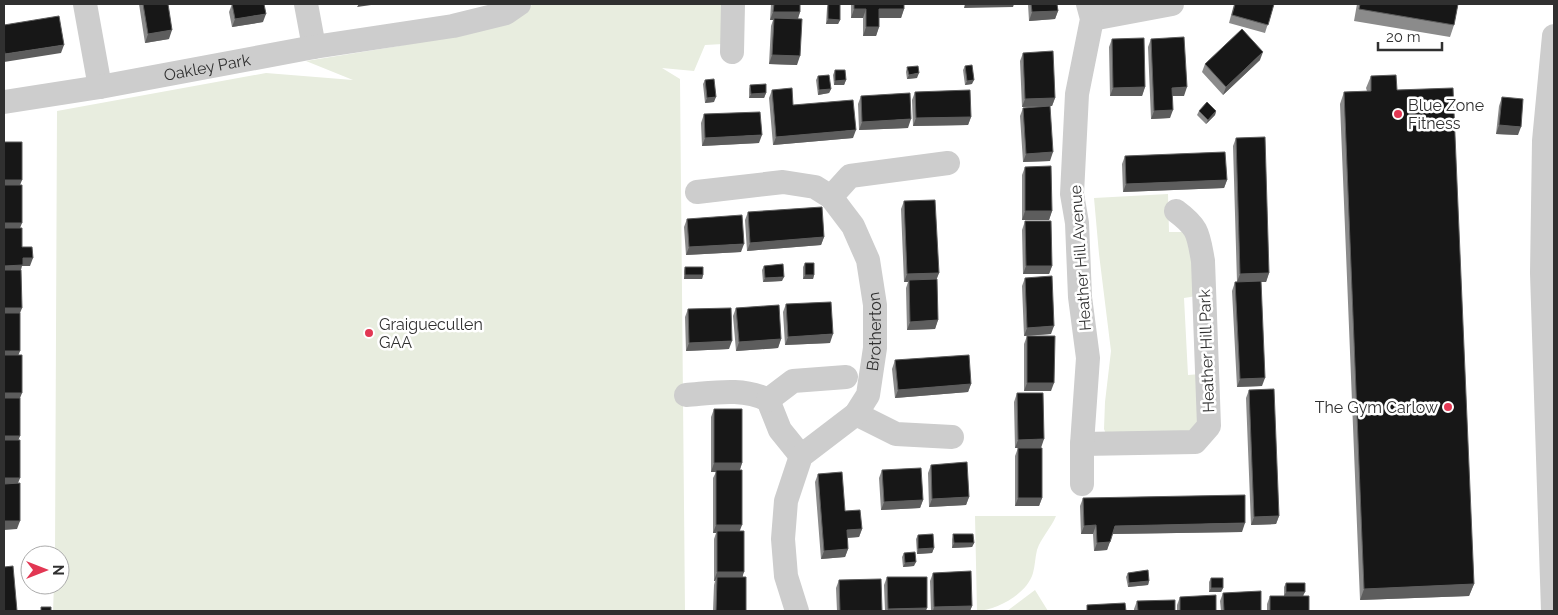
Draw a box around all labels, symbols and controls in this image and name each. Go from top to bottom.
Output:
scale bar [1378,20,1442,52]
text: 20 m [1386,28,1421,46]
street label: Oakley Park [162,50,252,85]
place label: Blue Zone Fitness [1408,96,1484,133]
marker: Blue Zone Fitness [1392,108,1404,120]
street label: Heather Hill Avenue [1066,184,1095,332]
street label: Heather Hill Park [1195,288,1218,413]
street label: Brotherton [863,291,885,372]
place label: Graiguecullen GAA [379,315,483,352]
marker: Graiguecullen GAA [363,327,375,339]
place label: The Gym Carlow [1315,398,1438,417]
marker: The Gym Carlow [1442,401,1454,413]
north arrow [20,545,70,595]
text: N [50,565,66,575]

